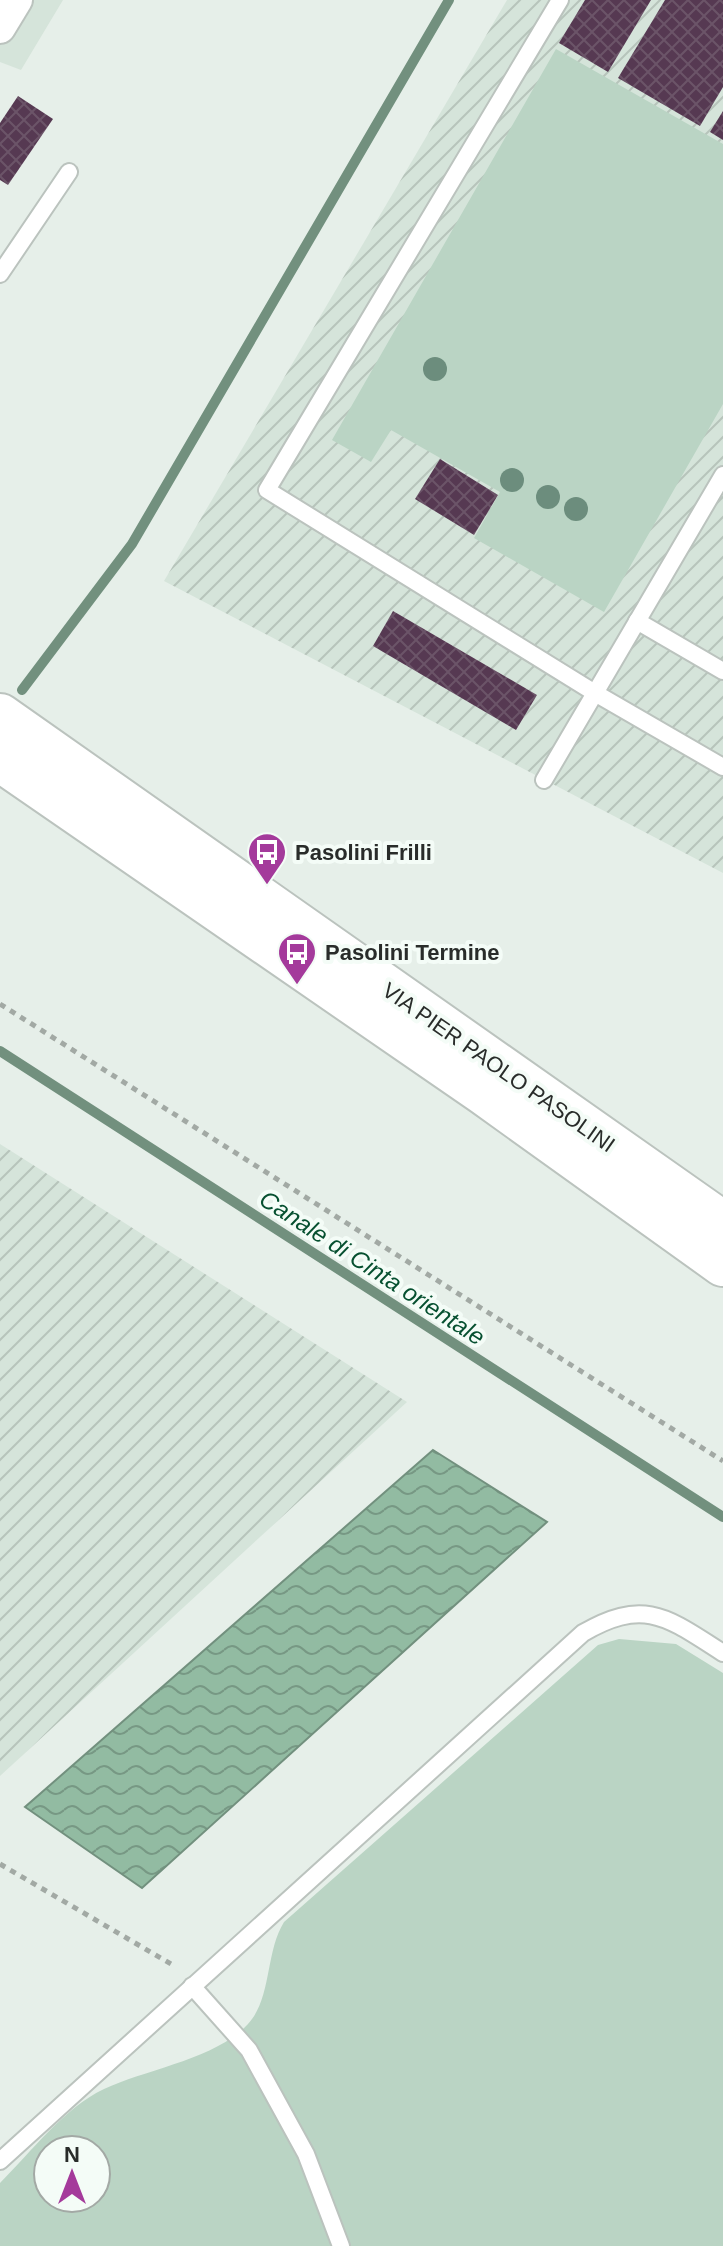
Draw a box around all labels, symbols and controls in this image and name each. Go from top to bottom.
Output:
bus stop icon: Pasolini Frilli [246,831,288,886]
place label: Pasolini Frilli [295,840,432,865]
bus stop icon: Pasolini Termine [276,931,318,986]
place label: Pasolini Termine [325,940,499,965]
street label: VIA PIER PAOLO PASOLINI [378,977,620,1157]
water label: Canale di Cinta orientale [255,1185,490,1350]
north arrow [32,2134,112,2214]
text: N [64,2142,80,2167]

